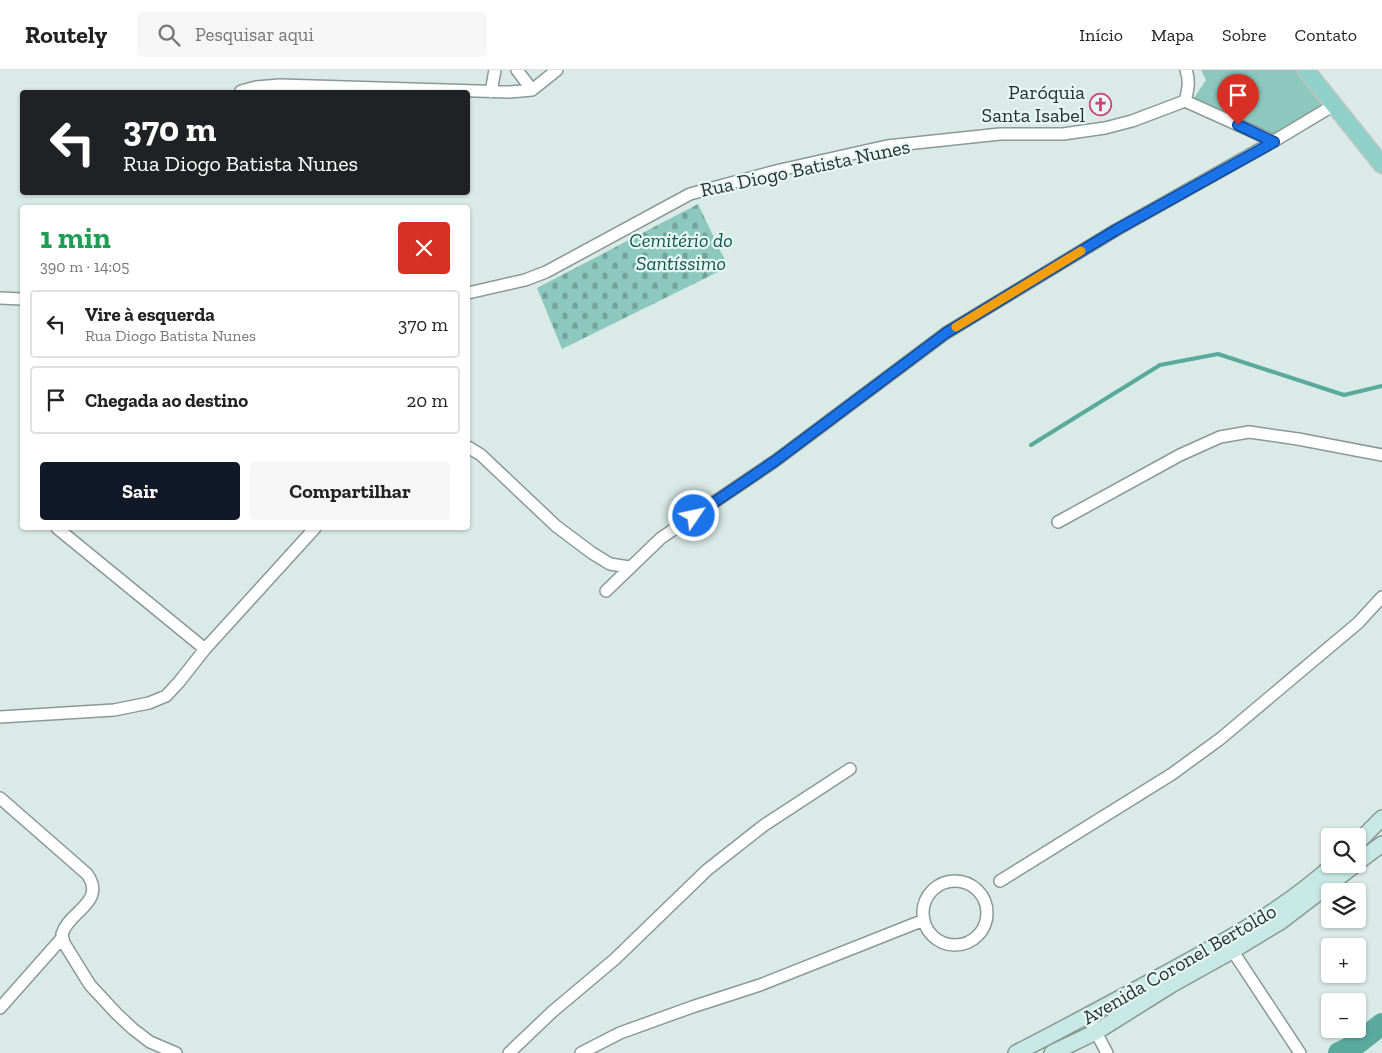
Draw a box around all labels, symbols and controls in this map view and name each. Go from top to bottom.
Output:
search box [137,12,487,57]
text: Routely [25,20,107,49]
icon: search [155,21,183,49]
text: Pesquisar aqui [195,23,314,46]
text: Início [1079,24,1123,46]
text: Mapa [1151,24,1194,46]
text: Sobre [1222,24,1267,46]
text: Contato [1295,24,1357,46]
pin [1217,74,1259,125]
place label: Paróquia Santa Isabel [981,80,1085,127]
icon: arrive [1224,81,1252,109]
church icon: Paróquia Santa Isabel [1089,92,1113,116]
text: 370 m [123,108,216,150]
icon: left [40,110,105,175]
street label: Rua Diogo Batista Nunes [698,134,912,202]
text: Rua Diogo Batista Nunes [123,150,358,177]
text: 1 min [40,220,111,256]
button: close [398,222,450,274]
park label: Cemitério do Santíssimo [629,228,733,275]
text: 390 m · 14:05 [40,257,130,276]
text: Vire à esquerda [85,303,215,326]
icon: left [42,310,70,338]
text: 370 m [398,313,448,336]
text: Rua Diogo Batista Nunes [85,326,256,345]
icon: arrive [42,386,70,414]
text: Chegada ao destino [85,389,248,412]
text: 20 m [407,389,448,412]
button: Sair [40,462,240,520]
button: Compartilhar [250,462,450,520]
position arrow [667,489,719,541]
map controls [1321,828,1366,1038]
button: search [1321,828,1366,873]
button: layers [1321,883,1366,928]
street label: Avenida Coronel Bertoldo [1078,899,1280,1029]
button: + [1321,938,1366,983]
button: − [1321,993,1366,1038]

